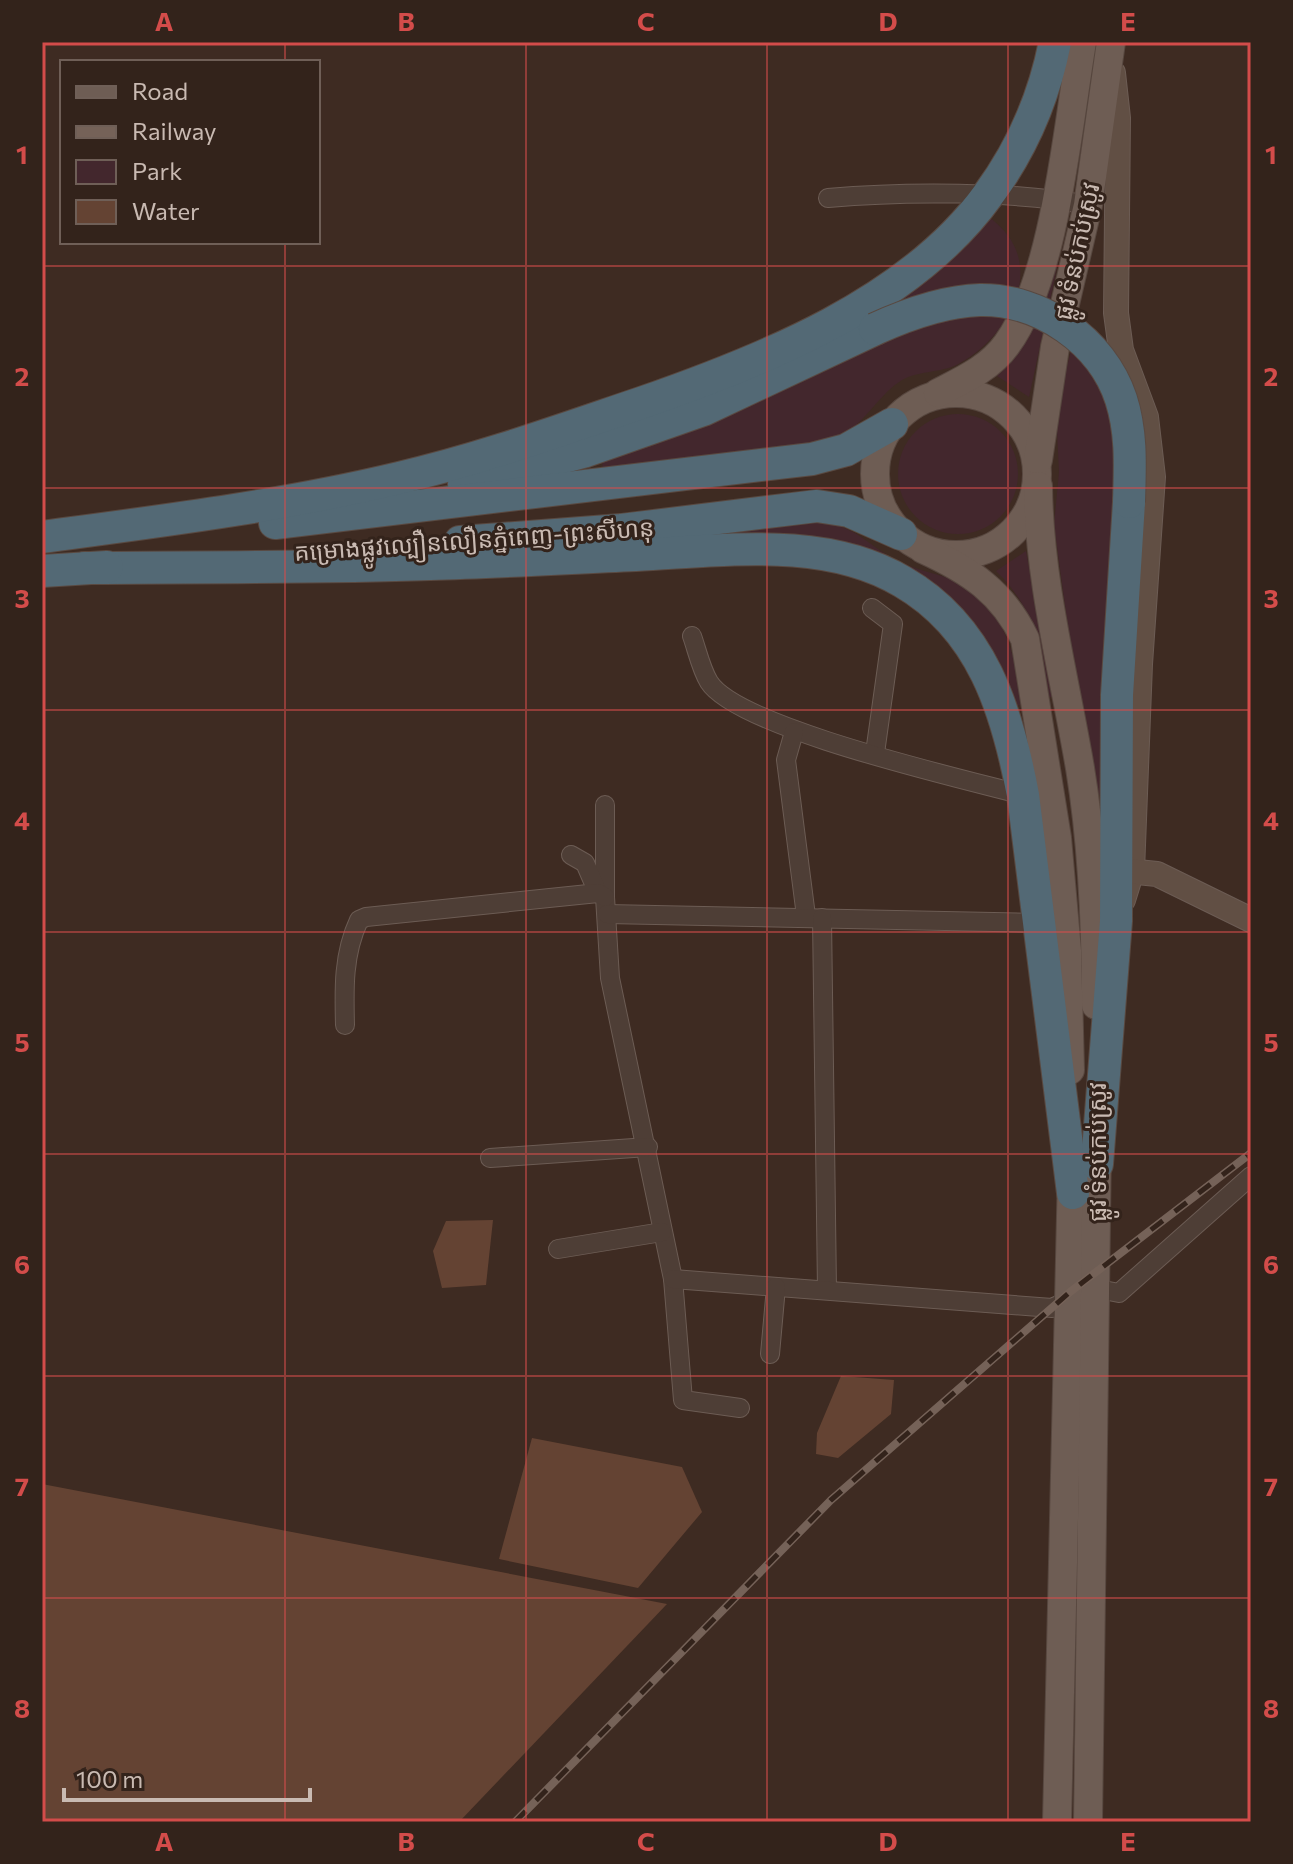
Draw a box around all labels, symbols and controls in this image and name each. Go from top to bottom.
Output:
text: A [155,5,174,36]
text: B [397,5,415,36]
text: C [637,5,655,36]
text: D [878,5,898,36]
text: E [1120,5,1136,36]
legend [60,60,320,244]
text: Road [132,76,188,105]
text: Railway [132,116,217,145]
text: 1 [16,138,28,169]
text: 1 [1265,138,1277,169]
text: Park [132,156,182,185]
street label: ផ្លូវ ទំនប់កប់ស្រូវ [1047,180,1114,324]
text: Water [132,196,200,225]
text: 2 [15,360,29,391]
text: 2 [1264,360,1278,391]
street label: គម្រោងផ្លូវល្បឿនលឿនភ្នំពេញ-ព្រះសីហនុ [293,512,656,575]
text: 3 [14,582,30,613]
text: 3 [1263,582,1279,613]
text: 4 [14,804,30,835]
text: 4 [1263,804,1279,835]
text: 5 [14,1026,30,1057]
text: 5 [1263,1026,1279,1057]
street label: ផ្លូវ ទំនប់កប់ស្រូវ [1082,1082,1120,1222]
text: 6 [14,1248,30,1279]
text: 6 [1263,1248,1279,1279]
text: 7 [15,1470,29,1501]
text: 7 [1264,1470,1278,1501]
text: 8 [14,1692,30,1723]
text: 8 [1263,1692,1279,1723]
scale bar [64,1752,310,1802]
text: 100 m [76,1764,143,1793]
text: A [155,1825,174,1856]
text: B [397,1825,415,1856]
text: C [637,1825,655,1856]
text: D [878,1825,898,1856]
text: E [1120,1825,1136,1856]

